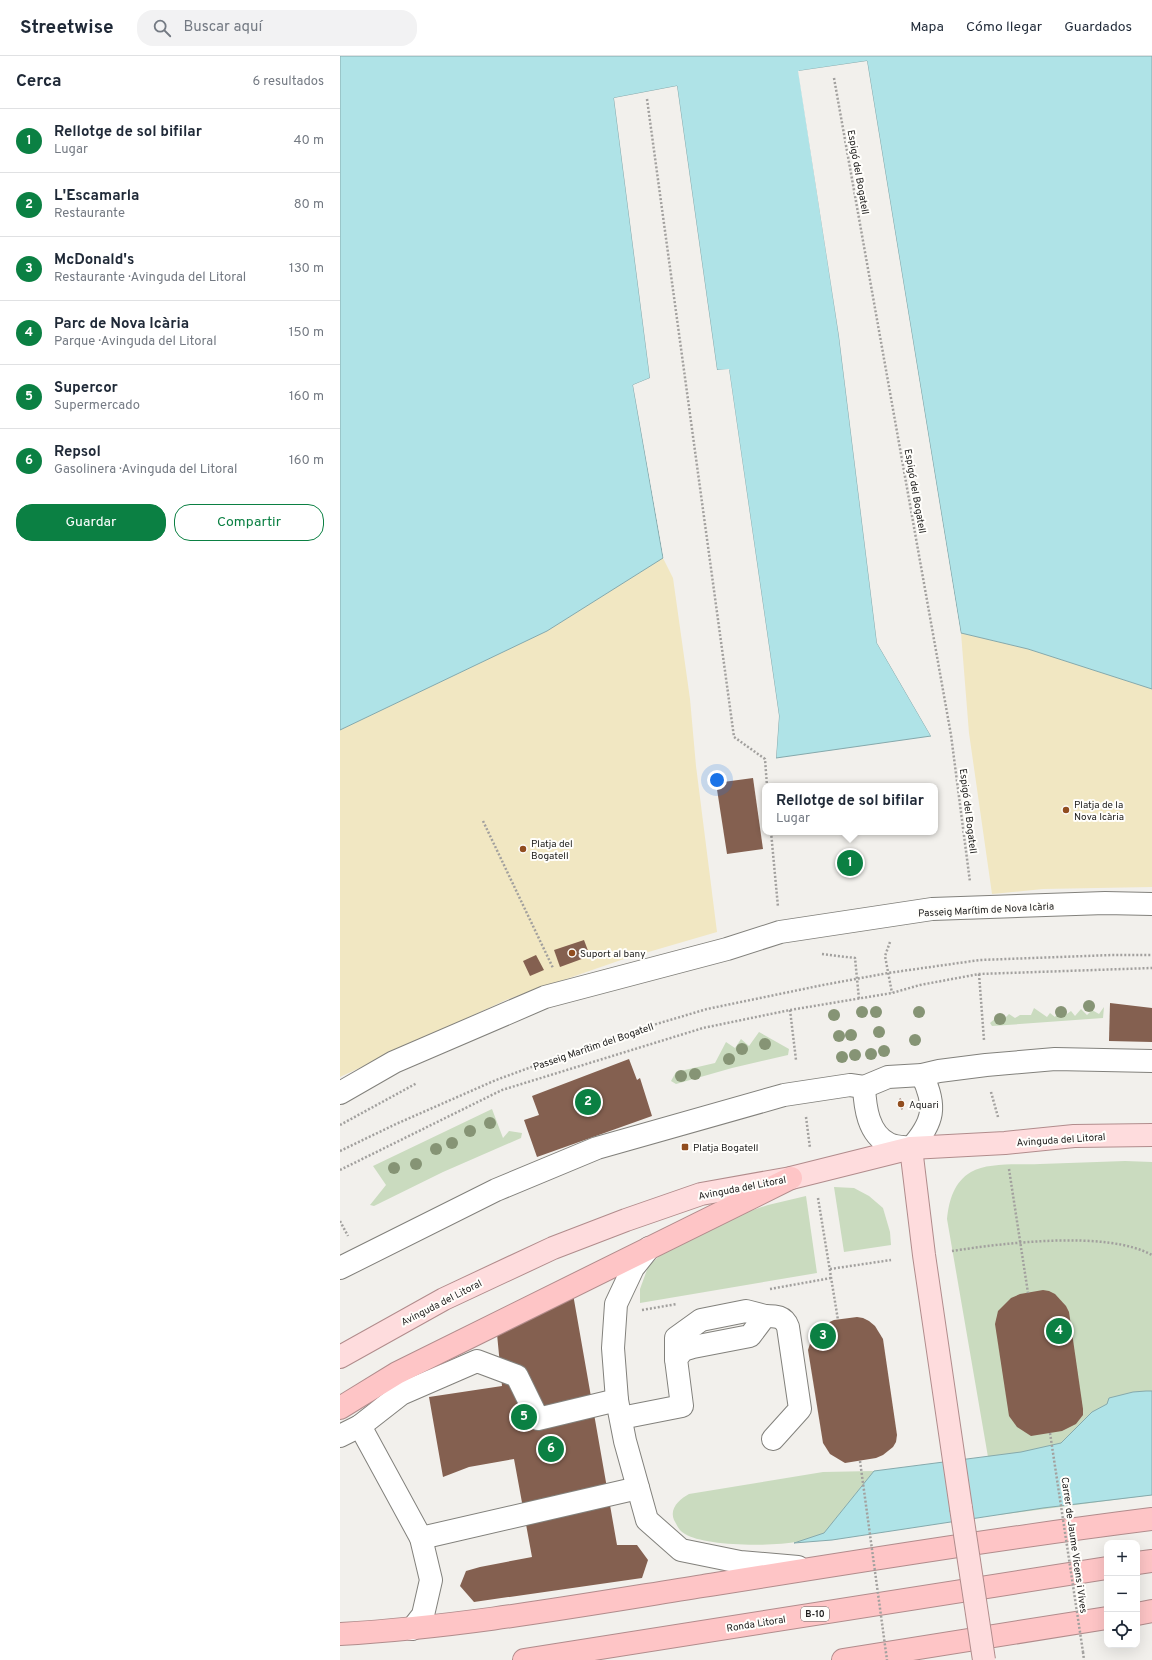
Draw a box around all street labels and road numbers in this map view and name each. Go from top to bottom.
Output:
street label: Espigó del Bogatell [844,129,871,216]
street label: Espigó del Bogatell [901,448,928,535]
street label: Espigó del Bogatell [956,768,979,854]
street label: Passeig Marítim de Nova Icària [918,900,1054,921]
street label: Passeig Marítim del Bogatell [532,1021,655,1074]
street label: Avinguda del Litoral [1016,1131,1106,1150]
street label: Avinguda del Litoral [697,1174,787,1203]
street label: Avinguda del Litoral [399,1277,484,1329]
street label: Carrer de Jaume Vicens i Vives [1057,1476,1090,1615]
road number: B-10 [801,1607,829,1621]
street label: Ronda Litoral [726,1613,787,1636]

